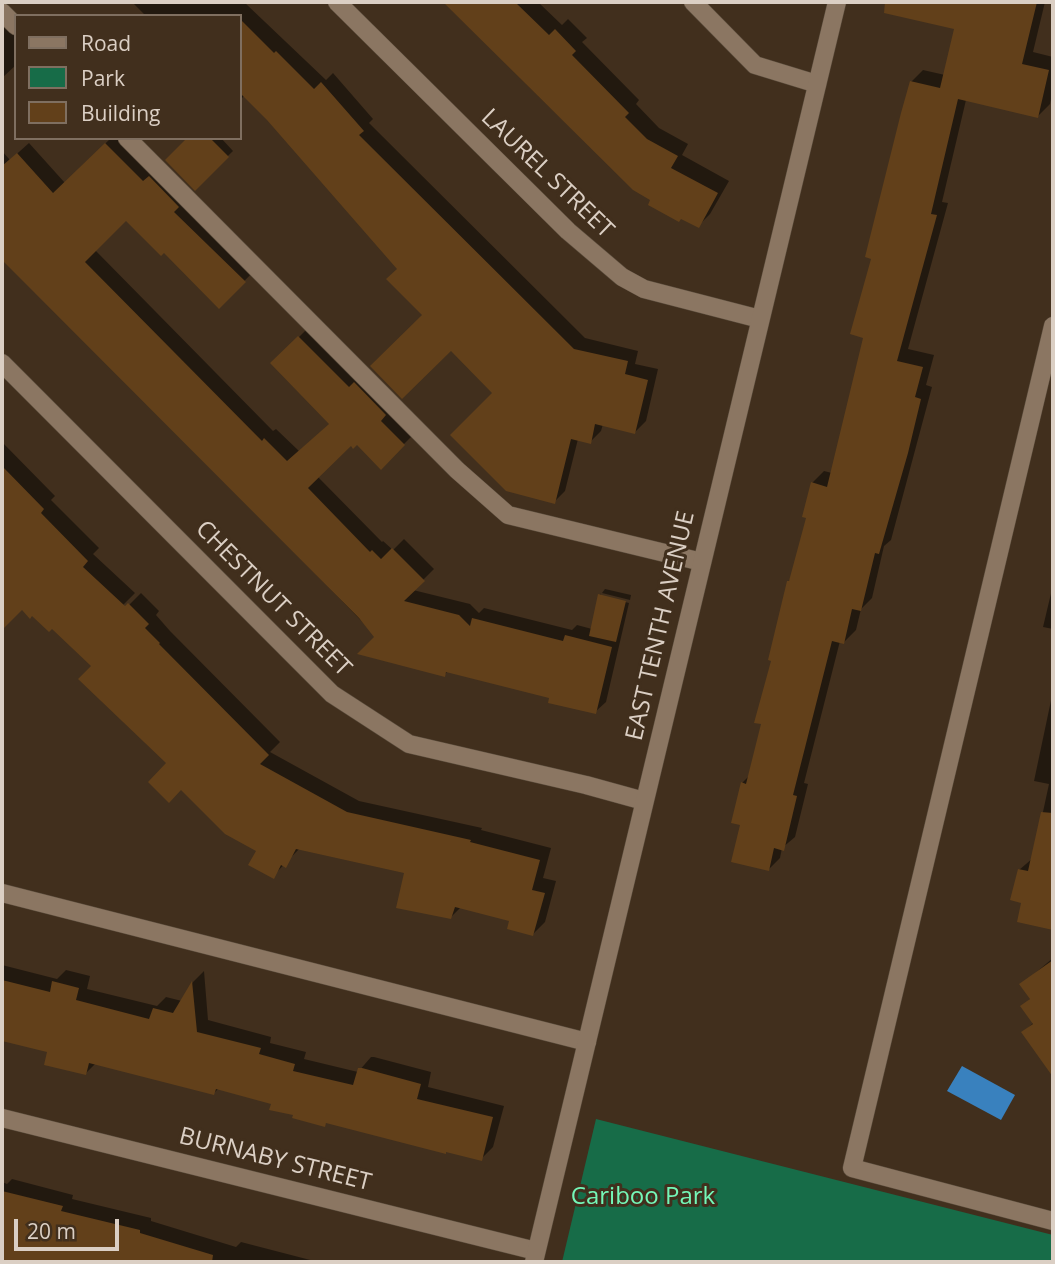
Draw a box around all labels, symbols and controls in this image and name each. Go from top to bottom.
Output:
legend [14,14,242,140]
text: Road [81,29,131,57]
text: Park [81,64,125,92]
text: Building [81,99,160,127]
street label: LAUREL STREET [475,103,619,245]
street label: EAST TENTH AVENUE [621,508,701,744]
street label: CHESTNUT STREET [189,515,357,683]
street label: BURNABY STREET [176,1122,374,1198]
park label: Cariboo Park [571,1183,715,1211]
scale bar [18,1204,122,1248]
text: 20 m [27,1217,76,1245]

